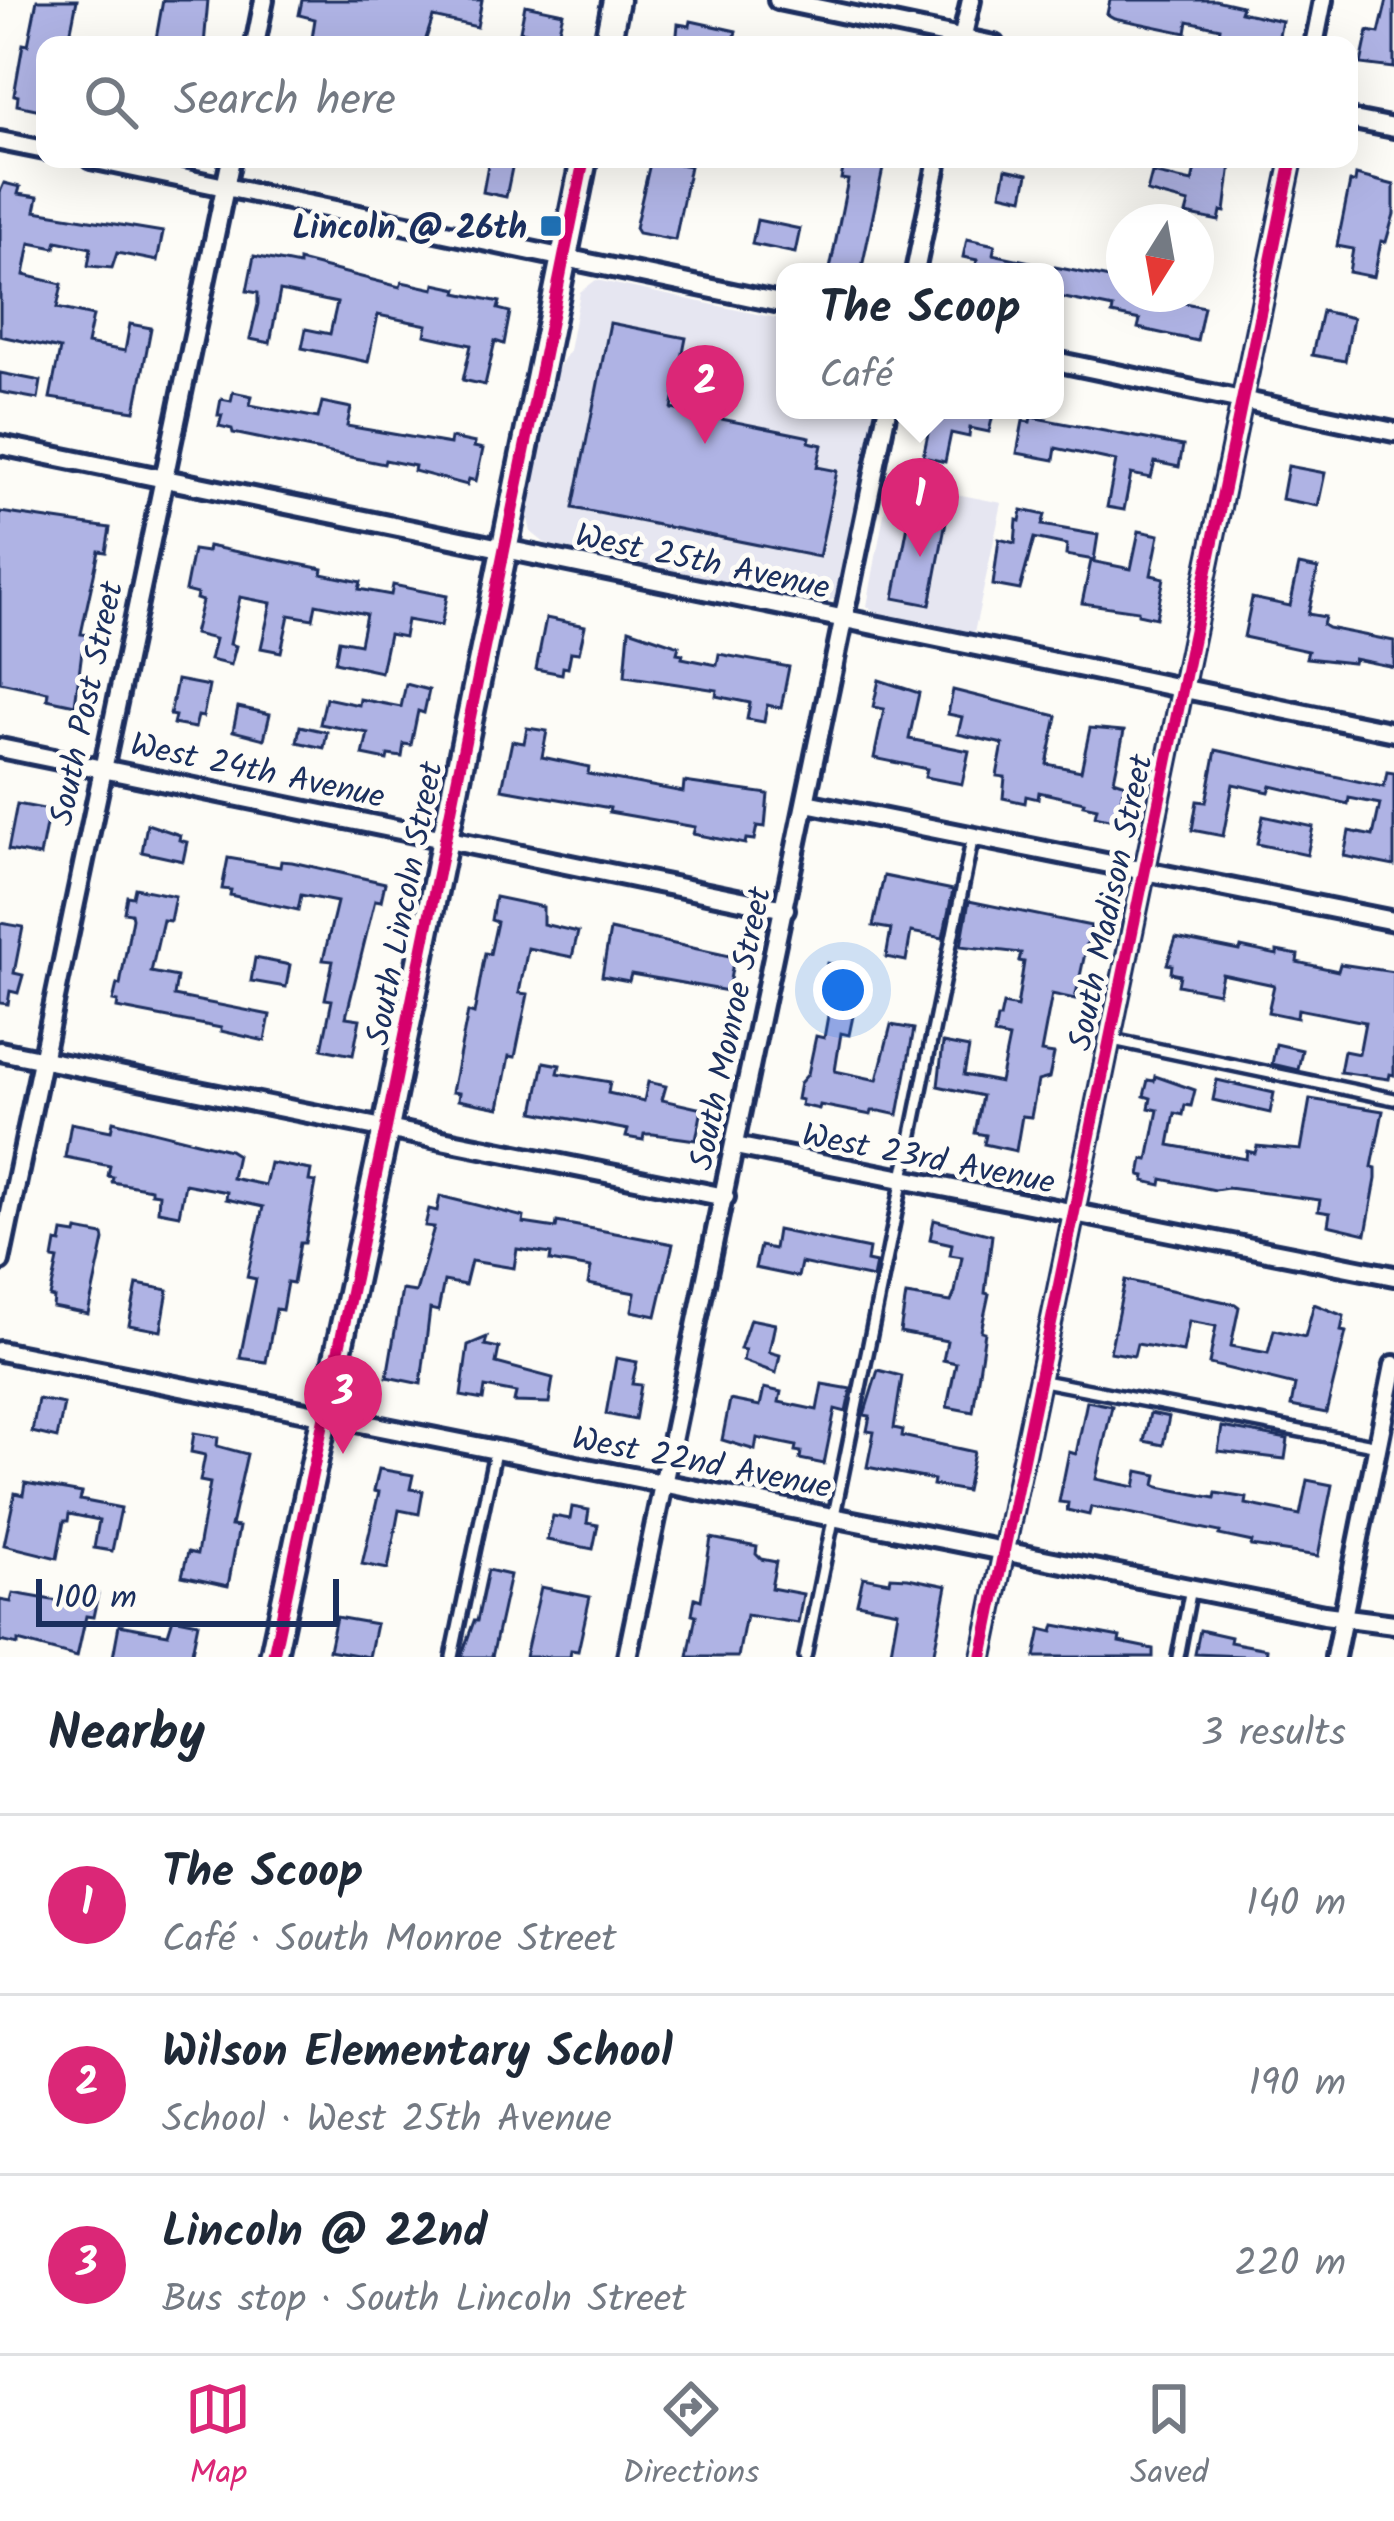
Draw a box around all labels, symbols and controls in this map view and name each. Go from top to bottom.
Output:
search box [36,36,1358,168]
text: Search here [174,66,396,138]
icon: search [78,69,144,135]
place label: Lincoln @ 26th [292,203,527,256]
north arrow [1106,204,1214,312]
marker: Lincoln @ 26th [538,213,564,239]
popup [776,263,1064,419]
text: The Scoop [819,274,1021,346]
pin: 2 [666,345,744,444]
text: Café [819,346,893,408]
pin: 1 [881,458,959,557]
street label: West 25th Avenue [570,511,834,616]
street label: South Post Street [37,575,140,831]
street label: West 24th Avenue [125,720,390,825]
street label: South Madison Street [1055,749,1170,1056]
street label: South Lincoln Street [353,756,460,1050]
street label: South Monroe Street [677,881,789,1175]
your location [813,960,873,1020]
street label: West 23rd Avenue [797,1110,1059,1211]
pin: 3 [304,1355,382,1454]
street label: West 22nd Avenue [567,1413,836,1516]
scale bar [36,1573,339,1626]
text: 100 m [54,1573,137,1626]
text: Nearby [48,1695,205,1776]
text: 3 results [1201,1704,1346,1766]
text: The Scoop [162,1838,363,1910]
text: 1 [81,1874,93,1936]
text: 140 m [1246,1874,1346,1936]
text: Café · South Monroe Street [162,1910,617,1972]
text: Wilson Elementary School [162,2018,673,2090]
text: 2 [76,2054,98,2116]
text: 190 m [1249,2054,1346,2116]
text: School · West 25th Avenue [162,2090,612,2152]
text: Lincoln @ 22nd [162,2198,487,2270]
text: 3 [76,2234,98,2296]
text: 220 m [1234,2234,1346,2296]
text: Bus stop · South Lincoln Street [162,2270,686,2332]
tab: Map [185,2376,251,2501]
tab: Directions [622,2376,759,2501]
tab: Saved [1130,2376,1209,2501]

